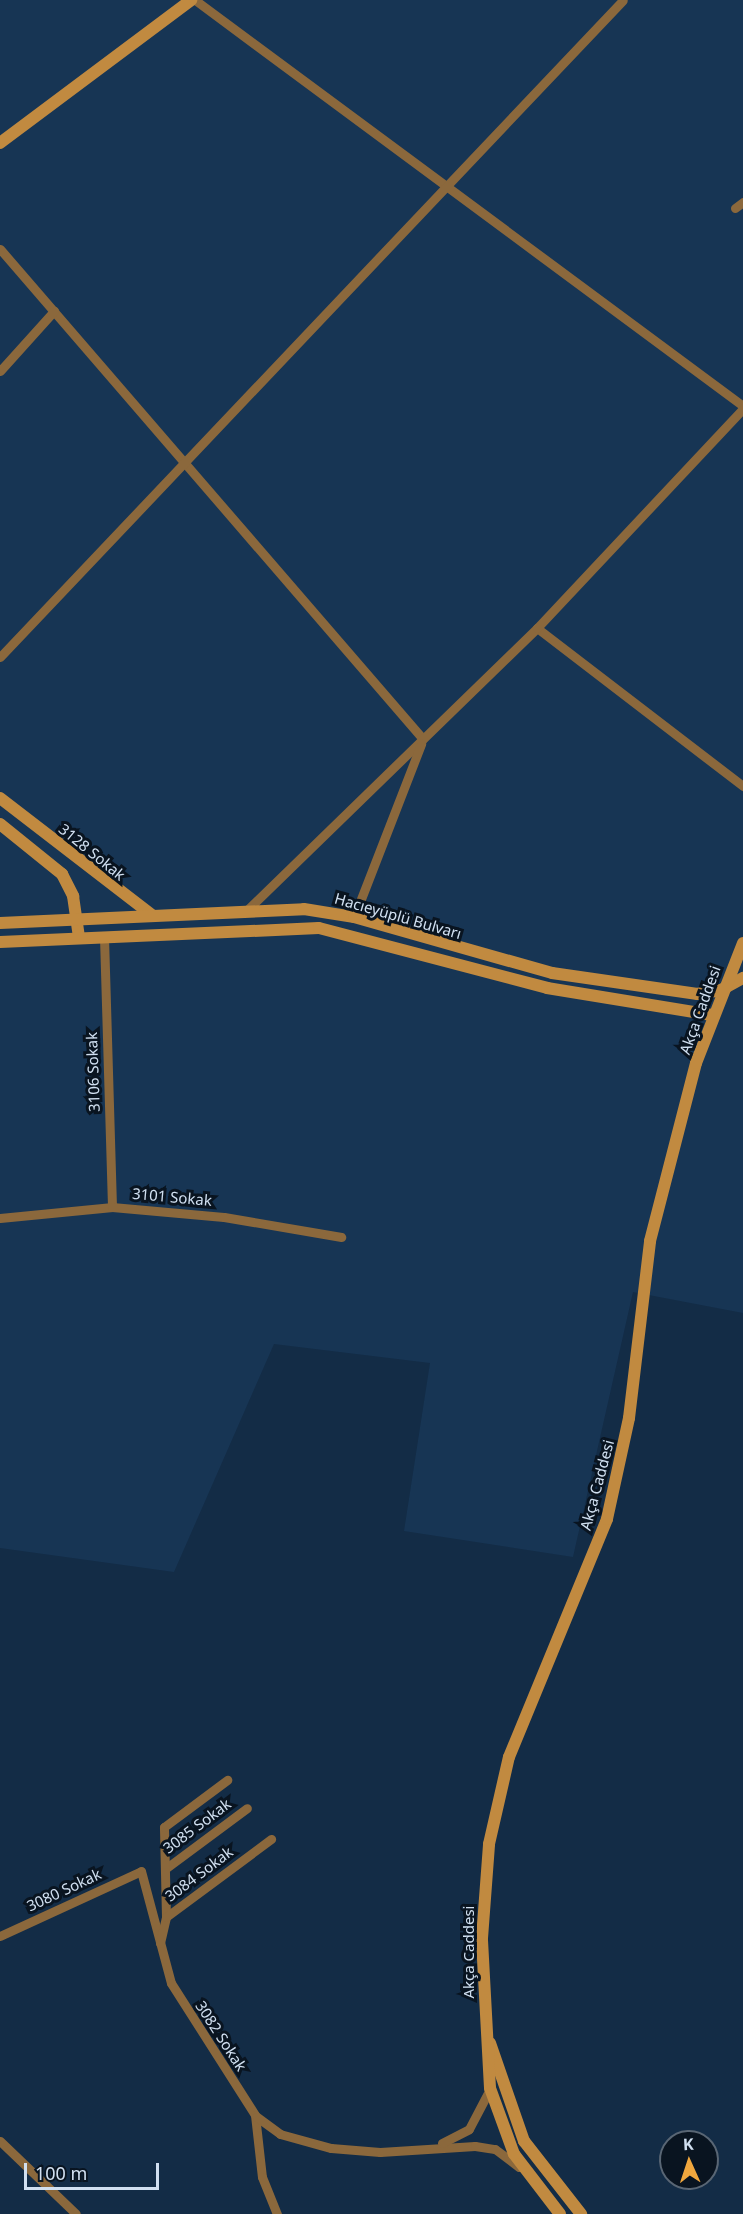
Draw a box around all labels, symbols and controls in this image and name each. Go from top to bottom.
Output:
street label: 3128 Sokak [55,820,129,884]
street label: Hacıeyüplü Bulvarı [333,889,463,943]
street label: Akça Caddesi [676,963,724,1057]
street label: 3106 Sokak [83,1032,103,1112]
street label: 3101 Sokak [131,1185,213,1209]
street label: Akça Caddesi [576,1438,618,1532]
street label: 3085 Sokak [160,1795,234,1857]
street label: 3084 Sokak [162,1843,236,1905]
street label: 3080 Sokak [24,1865,104,1915]
street label: Akça Caddesi [460,1906,478,1998]
street label: 3082 Sokak [192,1998,250,2074]
north arrow [659,2130,719,2190]
text: K [682,2133,694,2155]
scale bar [27,2151,162,2189]
text: 100 m [35,2161,87,2185]

